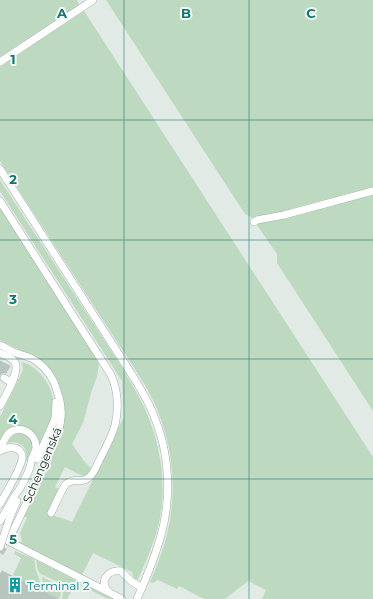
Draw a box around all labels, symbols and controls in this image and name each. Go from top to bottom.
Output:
text: A [56,5,68,21]
text: B [181,5,191,21]
text: C [306,5,316,21]
text: 1 [10,51,16,67]
text: 2 [9,171,17,187]
text: 3 [8,291,17,307]
text: 4 [9,411,18,427]
street label: Schengenská [19,425,65,505]
text: 5 [9,531,17,547]
building icon: Terminal 2 [6,576,24,594]
place label: Terminal 2 [27,578,90,593]

